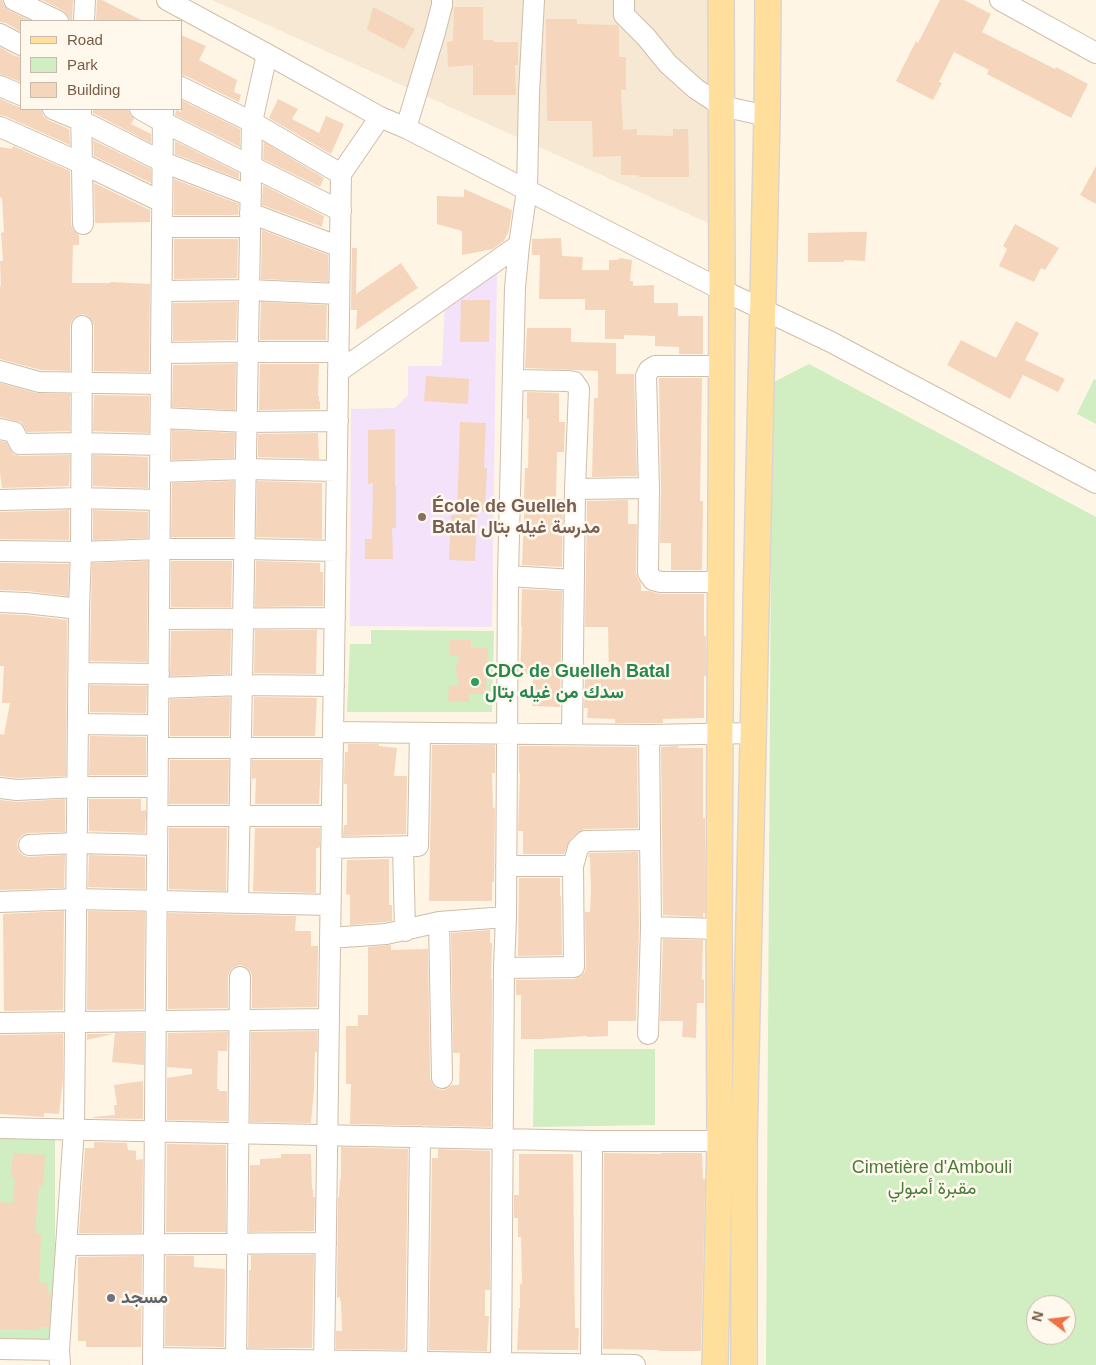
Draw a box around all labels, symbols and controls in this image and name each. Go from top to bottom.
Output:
legend [20,20,182,110]
text: Road [67,31,103,48]
text: Park [67,56,98,73]
text: Building [67,81,120,98]
place label: École de Guelleh Batal مدرسة غيله بتال [432,496,600,538]
marker: École de Guelleh Batal مدرسة غيله بتال [416,511,428,523]
place label: CDC de Guelleh Batal سدك من غيله بتال [485,661,670,704]
marker: CDC de Guelleh Batal سدك من غيله بتال [469,676,481,688]
park label: Cimetière d'Ambouli مقبرة أمبولي [852,1157,1012,1200]
place label: مسجد [121,1287,168,1309]
marker: مسجد [105,1292,117,1304]
north arrow [1026,1295,1076,1345]
text: N [1028,1309,1047,1323]

